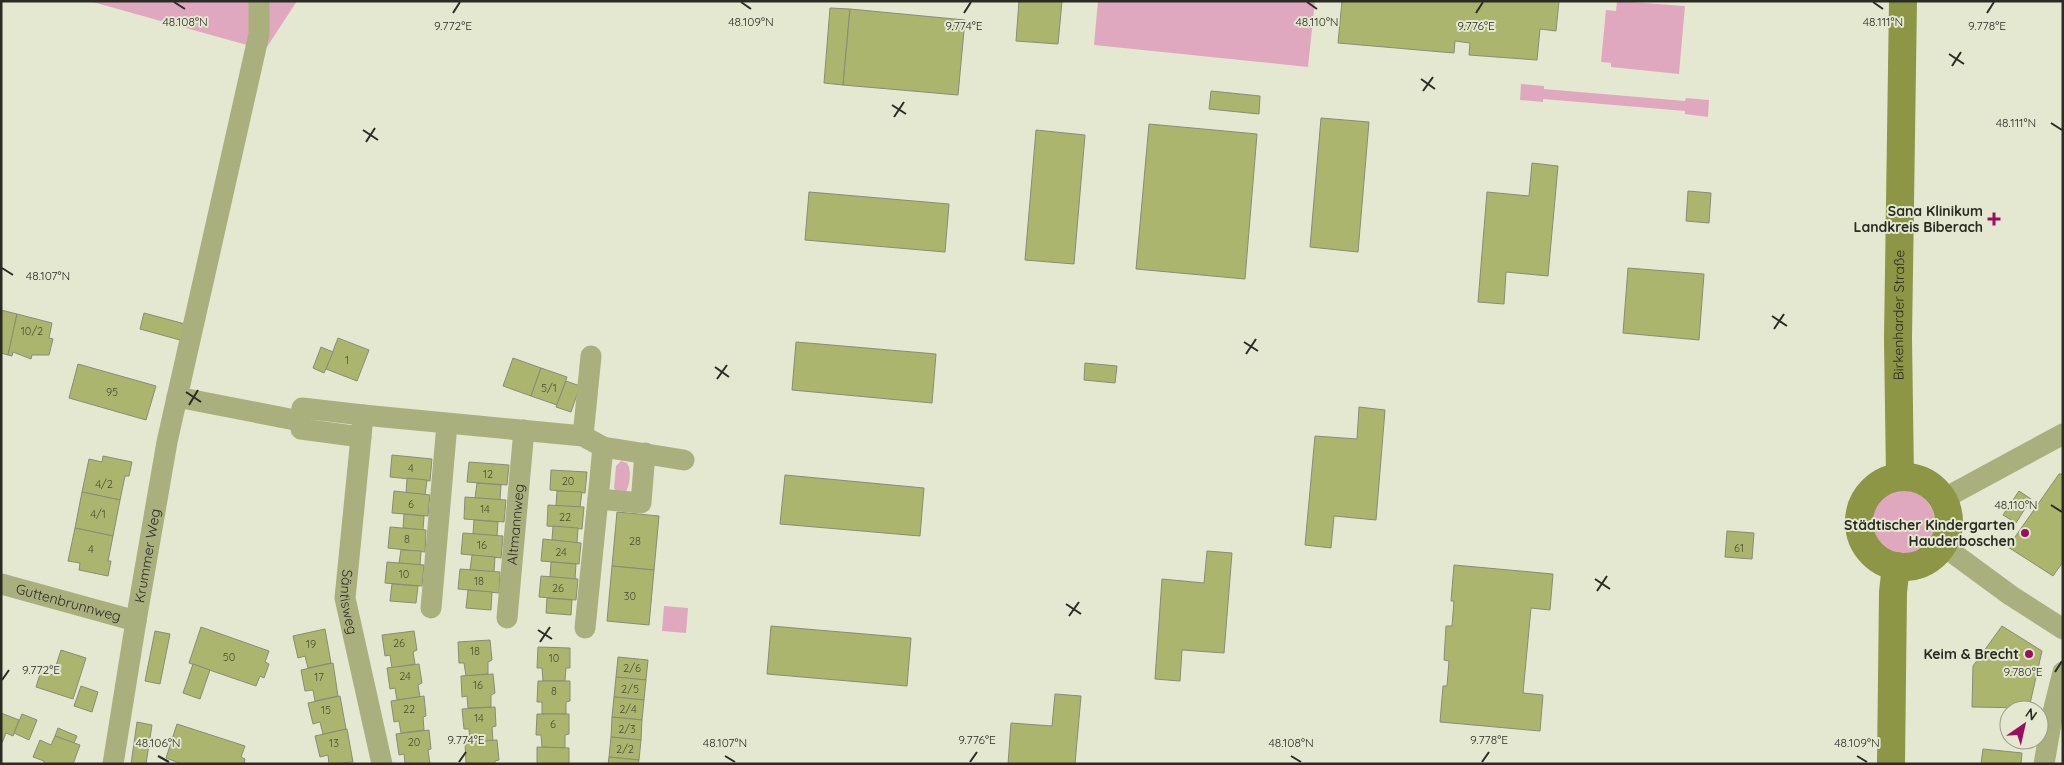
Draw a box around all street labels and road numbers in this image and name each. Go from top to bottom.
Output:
street label: Birkenharder Straße [1889,249,1908,380]
street label: Altmannweg [503,483,528,566]
street label: Krummer Weg [130,507,164,604]
street label: Säntisweg [336,569,362,636]
street label: Guttenbrunnweg [14,580,123,625]

